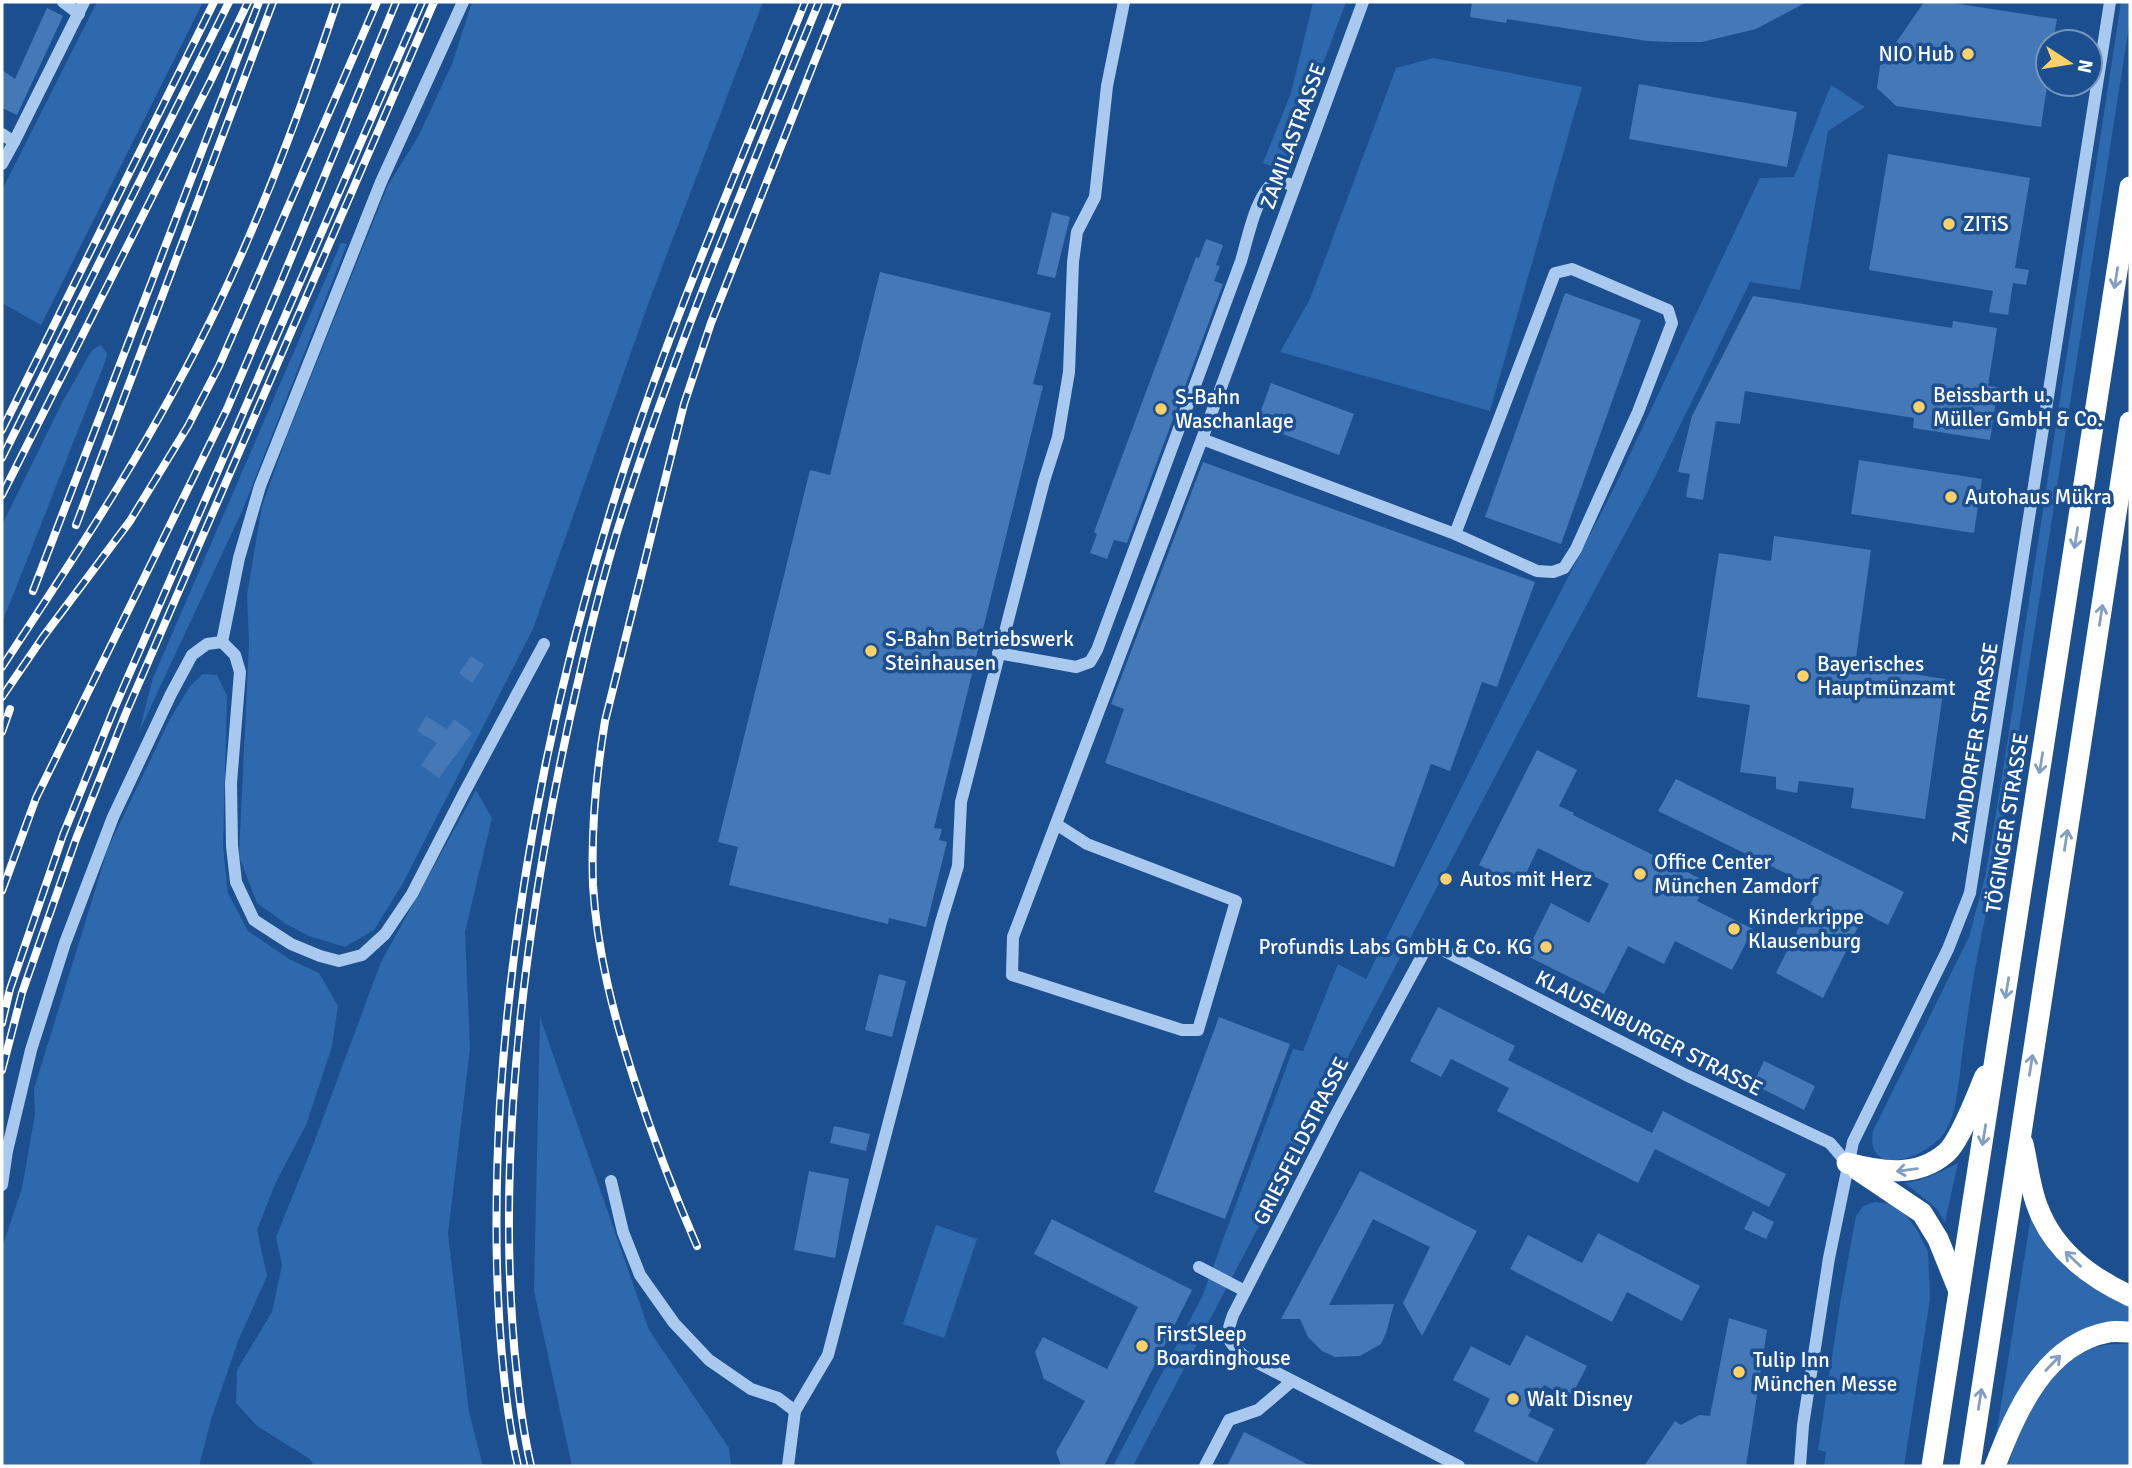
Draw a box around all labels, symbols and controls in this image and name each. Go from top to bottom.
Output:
north arrow [2034,28,2104,98]
place label: NIO Hub [1878,41,1954,67]
marker: NIO Hub [1960,46,1976,62]
text: N [2072,57,2098,75]
street label: ZAMILASTRASSE [1255,59,1331,213]
place label: ZITiS [1963,211,2009,237]
marker: ZITiS [1941,216,1957,232]
one-way arrow [2109,266,2122,289]
place label: Beissbarth u. Müller GmbH & Co. [1933,382,2103,432]
place label: S-Bahn Waschanlage [1175,384,1294,434]
marker: Beissbarth u. Müller GmbH & Co. [1911,399,1927,415]
marker: S-Bahn Waschanlage [1153,401,1169,417]
place label: Autohaus Mükra [1965,484,2112,510]
marker: Autohaus Mükra [1943,489,1959,505]
one-way arrow [2069,526,2082,549]
one-way arrow [2095,604,2108,627]
place label: S-Bahn Betriebswerk Steinhausen [885,626,1074,676]
street label: ZAMDORFER STRASSE [1946,640,2004,846]
marker: S-Bahn Betriebswerk Steinhausen [863,643,879,659]
place label: Bayerisches Hauptmünzamt [1817,651,1956,701]
marker: Bayerisches Hauptmünzamt [1795,668,1811,684]
street label: TÖGINGER STRASSE [1980,731,2034,915]
one-way arrow [2034,751,2047,774]
one-way arrow [2060,829,2073,852]
place label: Office Center München Zamdorf [1654,849,1819,899]
place label: Autos mit Herz [1460,866,1592,892]
marker: Office Center München Zamdorf [1632,866,1648,882]
marker: Autos mit Herz [1438,871,1454,887]
place label: Kinderkrippe Klausenburg [1748,904,1864,954]
marker: Kinderkrippe Klausenburg [1726,921,1742,937]
place label: Profundis Labs GmbH & Co. KG [1258,934,1532,960]
marker: Profundis Labs GmbH & Co. KG [1538,939,1554,955]
street label: KLAUSENBURGER STRASSE [1531,964,1767,1102]
one-way arrow [2000,976,2013,999]
street label: GRIESFELDSTRASSE [1247,1053,1355,1229]
one-way arrow [2025,1054,2038,1076]
one-way arrow [1977,1123,1990,1145]
one-way arrow [1896,1164,1918,1177]
one-way arrow [2065,1251,2082,1268]
place label: FirstSleep Boardinghouse [1156,1321,1291,1371]
marker: FirstSleep Boardinghouse [1134,1338,1150,1354]
place label: Tulip Inn München Messe [1753,1347,1897,1397]
one-way arrow [2045,1355,2062,1372]
marker: Tulip Inn München Messe [1731,1364,1747,1380]
place label: Walt Disney [1527,1386,1633,1412]
one-way arrow [1974,1388,1987,1411]
marker: Walt Disney [1505,1391,1521,1407]

